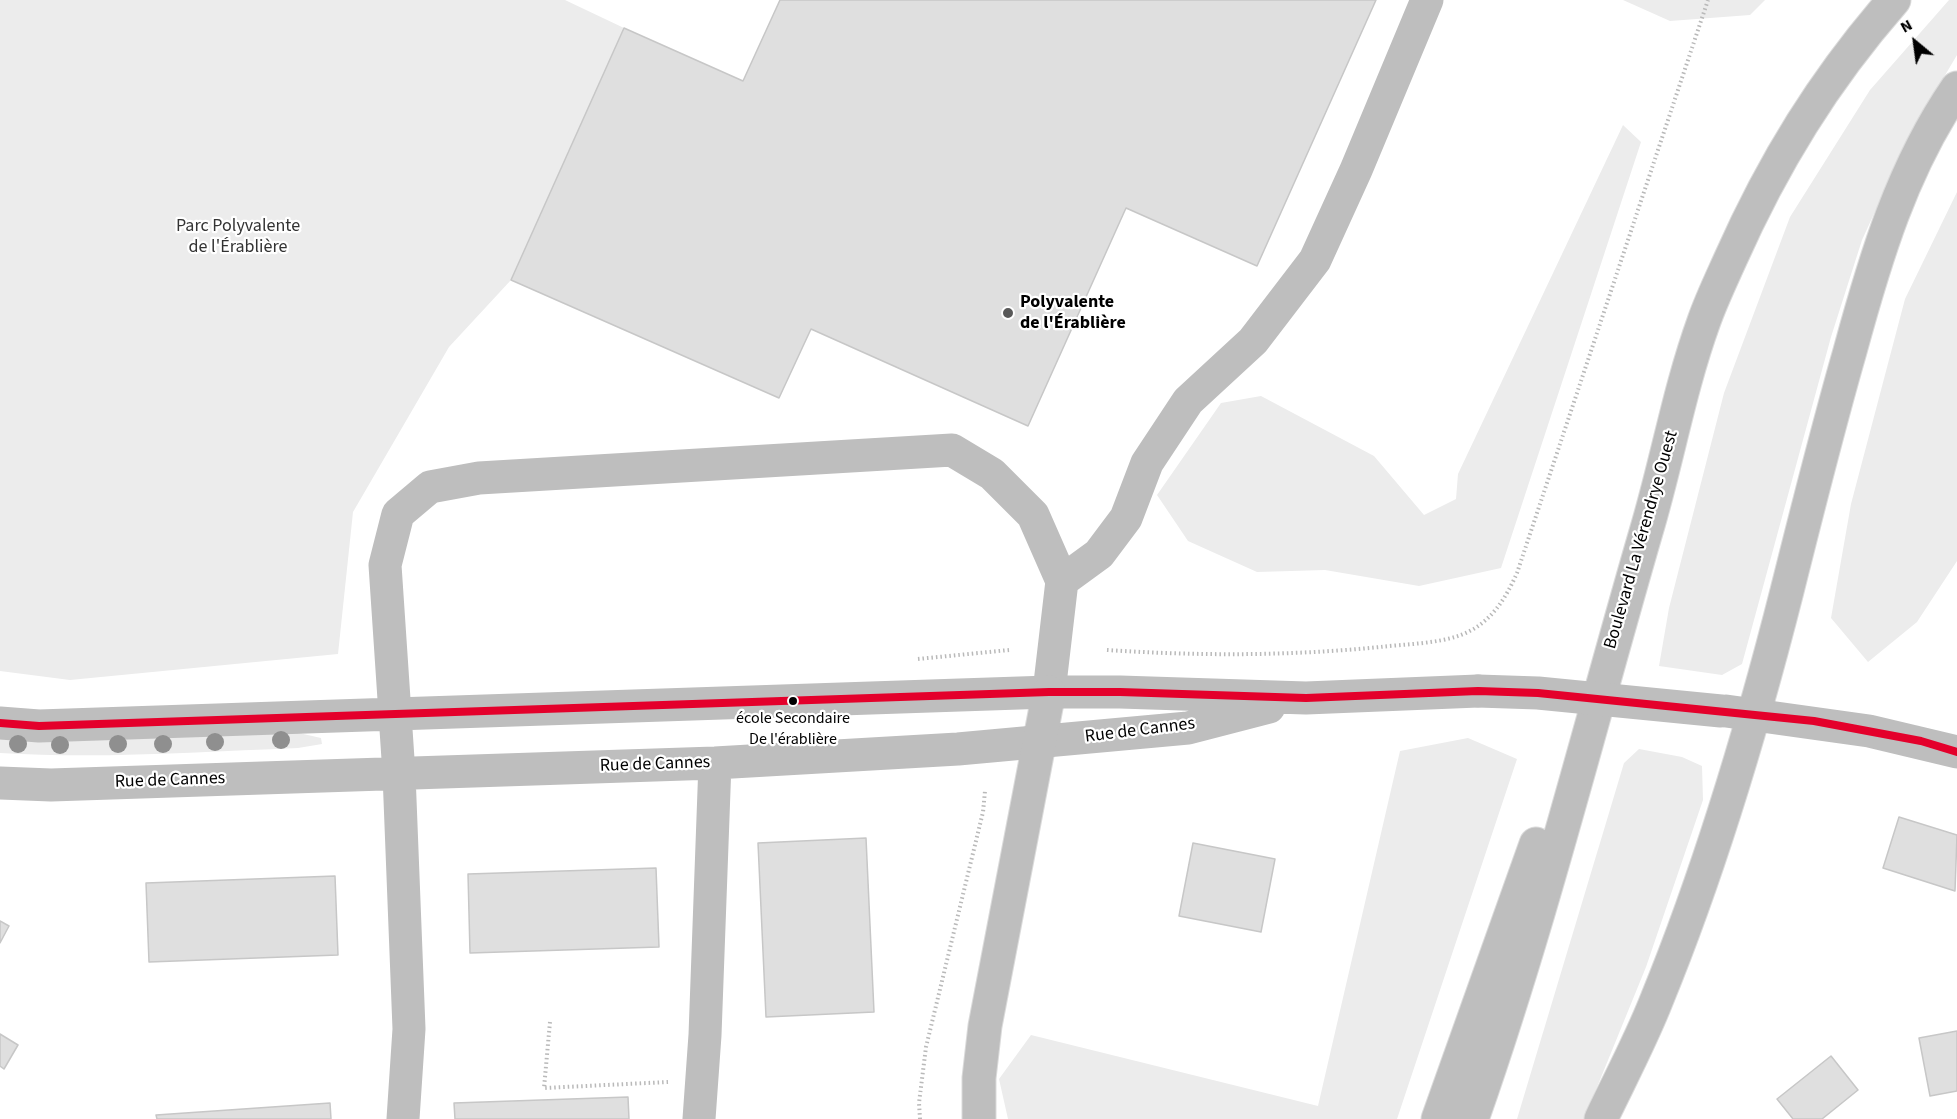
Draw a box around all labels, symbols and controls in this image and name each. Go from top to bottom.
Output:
north arrow [1885,12,1945,72]
text: N [1896,14,1916,38]
park label: Parc Polyvalente de l'Érablière [176,216,300,258]
place label: Polyvalente de l'Érablière [1020,292,1126,334]
marker: Polyvalente de l'Érablière [1001,306,1015,320]
street label: Boulevard La Vérendrye Ouest [1600,428,1684,652]
marker: école Secondaire De l'érablière [787,695,799,707]
place label: école Secondaire De l'érablière [736,709,850,747]
street label: Rue de Cannes [1084,714,1196,748]
street label: Rue de Cannes [599,752,711,778]
street label: Rue de Cannes [114,768,226,794]

